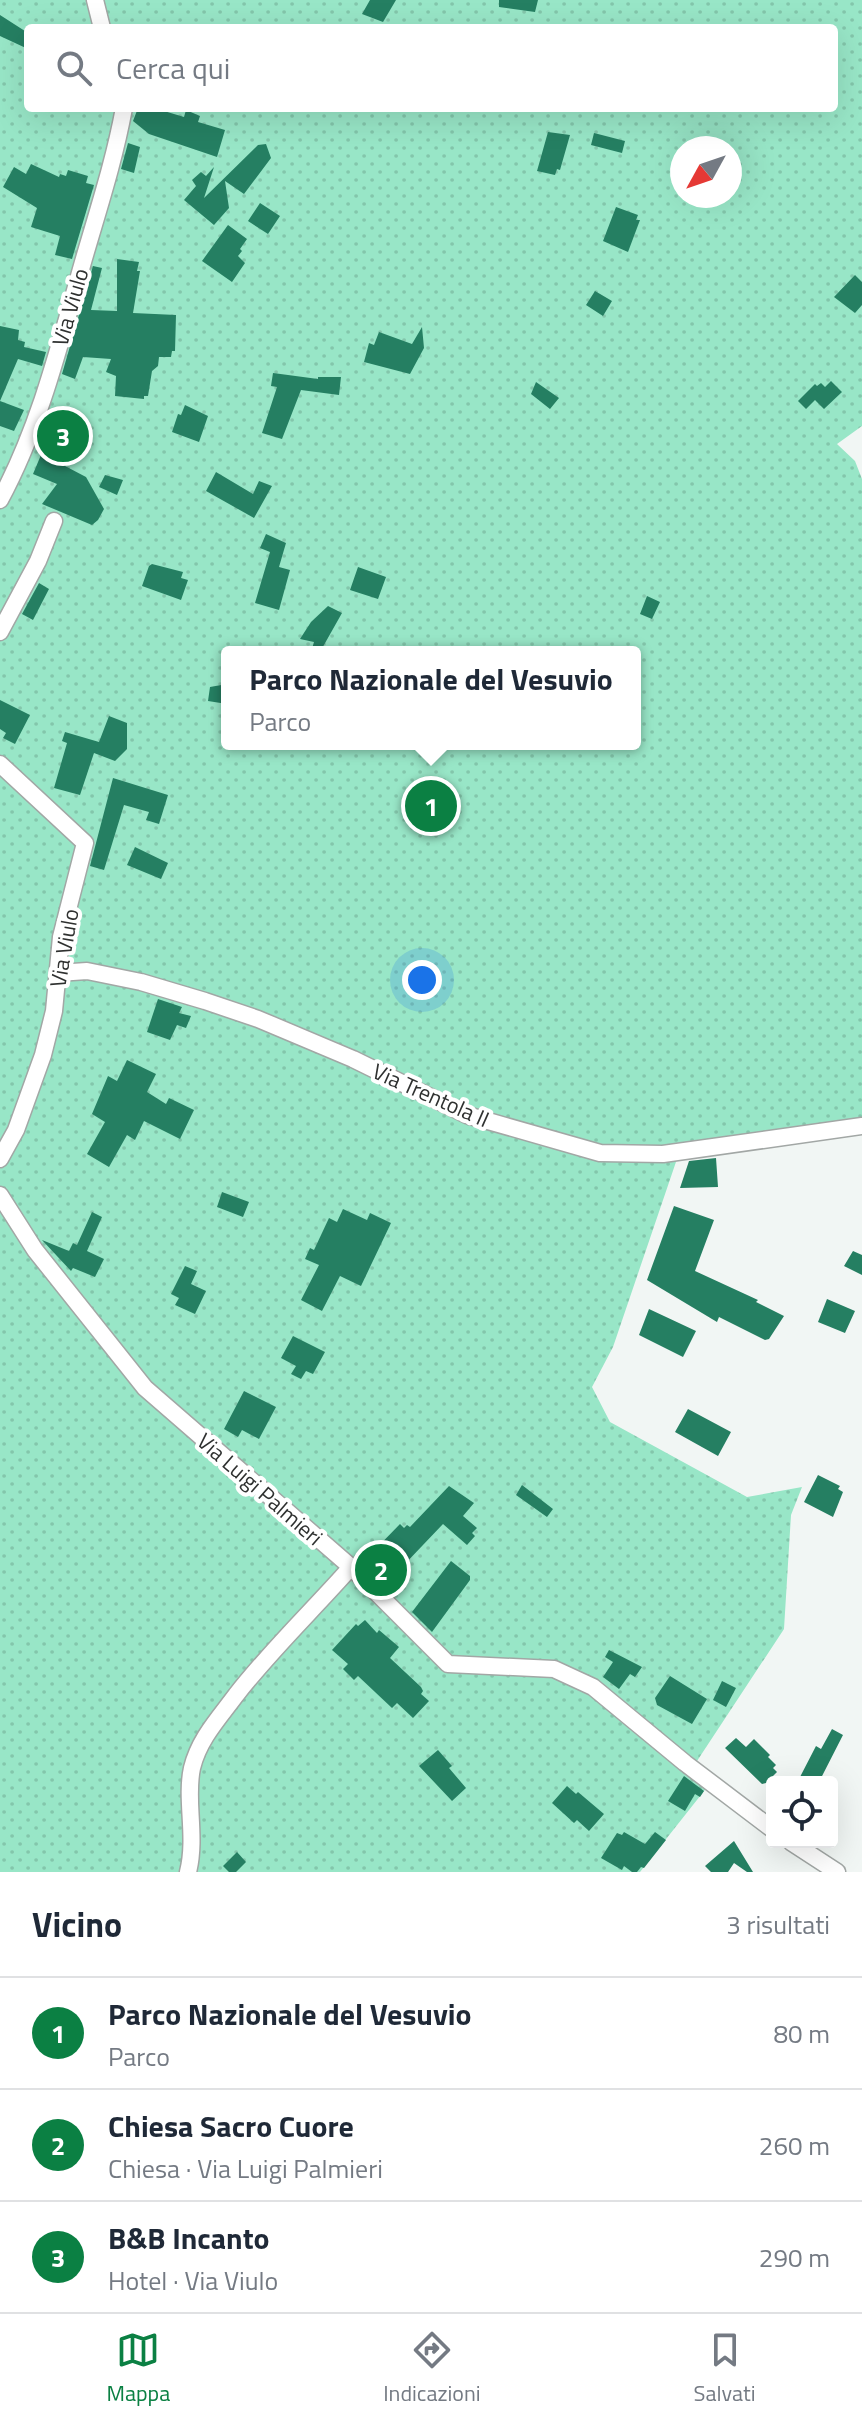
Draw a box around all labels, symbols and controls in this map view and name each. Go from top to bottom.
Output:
search box [24,24,838,112]
text: Cerca qui [116,45,230,91]
icon: search [52,46,96,90]
north arrow [670,136,742,208]
street label: Via Viulo [43,264,97,350]
pin: 3 [37,406,89,466]
popup [221,646,641,750]
text: Parco Nazionale del Vesuvio [249,656,613,702]
text: Parco [249,702,311,741]
pin: 1 [405,776,457,836]
street label: Via Viulo [40,906,88,990]
your location [402,960,442,1000]
street label: Via Trentola II [367,1054,495,1136]
street label: Via Luigi Palmieri [190,1425,330,1553]
pin: 2 [355,1540,407,1600]
map controls [766,1776,838,1848]
button: locate [766,1776,838,1848]
text: Vicino [32,1898,122,1950]
text: 3 risultati [726,1905,830,1944]
text: Parco Nazionale del Vesuvio [108,1991,472,2037]
text: 1 [51,2014,65,2053]
text: 80 m [773,2014,830,2053]
text: Parco [108,2037,170,2076]
text: Chiesa Sacro Cuore [108,2103,354,2149]
text: 2 [51,2126,65,2165]
text: 260 m [759,2126,830,2165]
text: Chiesa · Via Luigi Palmieri [108,2149,383,2188]
text: B&B Incanto [108,2215,270,2261]
text: 3 [51,2238,65,2277]
text: 290 m [759,2238,830,2277]
text: Hotel · Via Viulo [108,2261,278,2300]
tab: Mappa [106,2328,170,2410]
tab: Indicazioni [383,2328,481,2410]
tab: Salvati [694,2328,756,2410]

